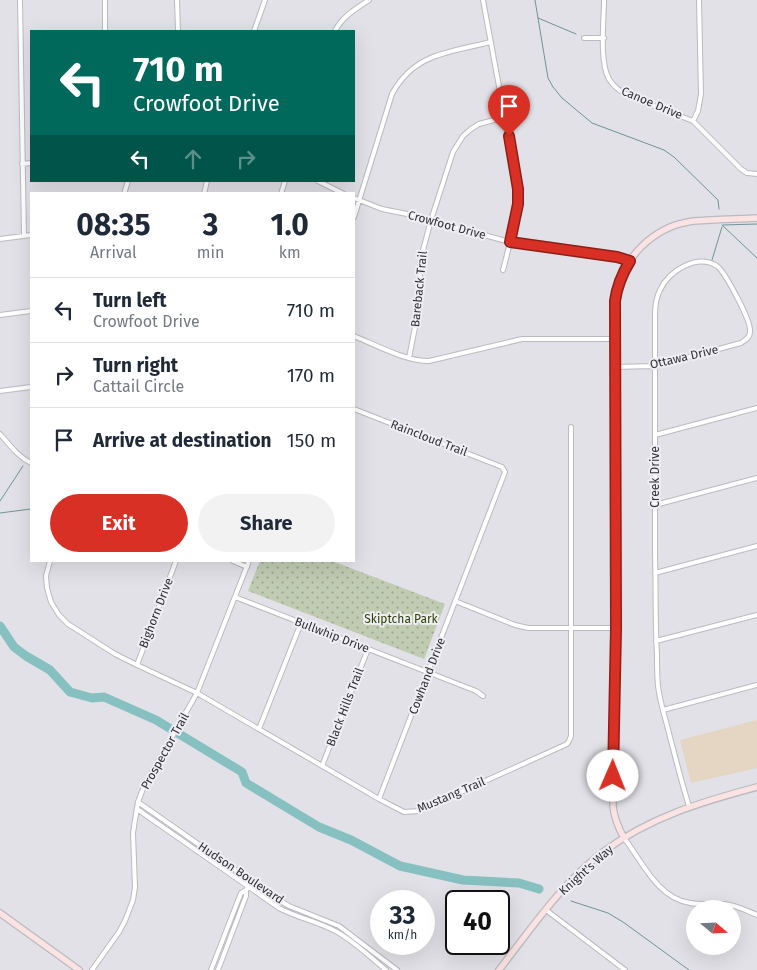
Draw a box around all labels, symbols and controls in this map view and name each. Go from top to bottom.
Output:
text: 710 m [133,48,224,90]
icon: left [50,50,115,115]
street label: Canoe Drive [619,84,685,122]
pin [488,85,530,136]
text: Crowfoot Drive [133,90,280,117]
icon: arrive [495,92,523,120]
icon: left [126,145,154,173]
icon: ahead [179,145,207,173]
icon: right [232,145,260,173]
text: 08:35 [76,207,151,243]
text: 3 [203,207,218,243]
text: 1.0 [271,207,309,243]
street label: Crowfoot Drive [407,208,487,242]
text: Arrival [90,243,137,262]
text: min [197,243,224,262]
text: km [279,243,301,262]
street label: Bareback Trail [408,250,430,328]
text: Turn left [93,289,167,312]
icon: left [50,296,78,324]
text: 710 m [287,299,335,322]
text: Crowfoot Drive [93,312,200,331]
street label: Ottawa Drive [648,342,720,372]
text: Turn right [93,354,178,377]
icon: right [50,361,78,389]
text: 170 m [287,364,335,387]
text: Cattail Circle [93,377,184,396]
street label: Raincloud Trail [389,417,470,459]
icon: arrive [50,426,78,454]
text: Arrive at destination [93,429,272,452]
text: 150 m [287,429,336,452]
street label: Creek Drive [648,446,662,508]
button: Exit [50,494,188,552]
button: Share [198,494,335,552]
street label: Bighorn Drive [136,576,176,650]
park label: Skiptcha Park [364,612,439,626]
street label: Bullwhip Drive [293,614,371,656]
street label: Cowhand Drive [406,636,448,716]
street label: Black Hills Trail [324,665,367,748]
street label: Prospector Trail [138,710,192,792]
position arrow [586,749,638,801]
street label: Mustang Trail [415,774,488,816]
street label: Hudson Boulevard [196,839,286,907]
street label: Knight's Way [556,842,616,898]
speed limit sign: 40 [445,890,510,955]
north arrow [686,900,741,955]
map controls [686,900,741,955]
text: 33 [389,901,416,931]
text: km/h [388,928,417,942]

